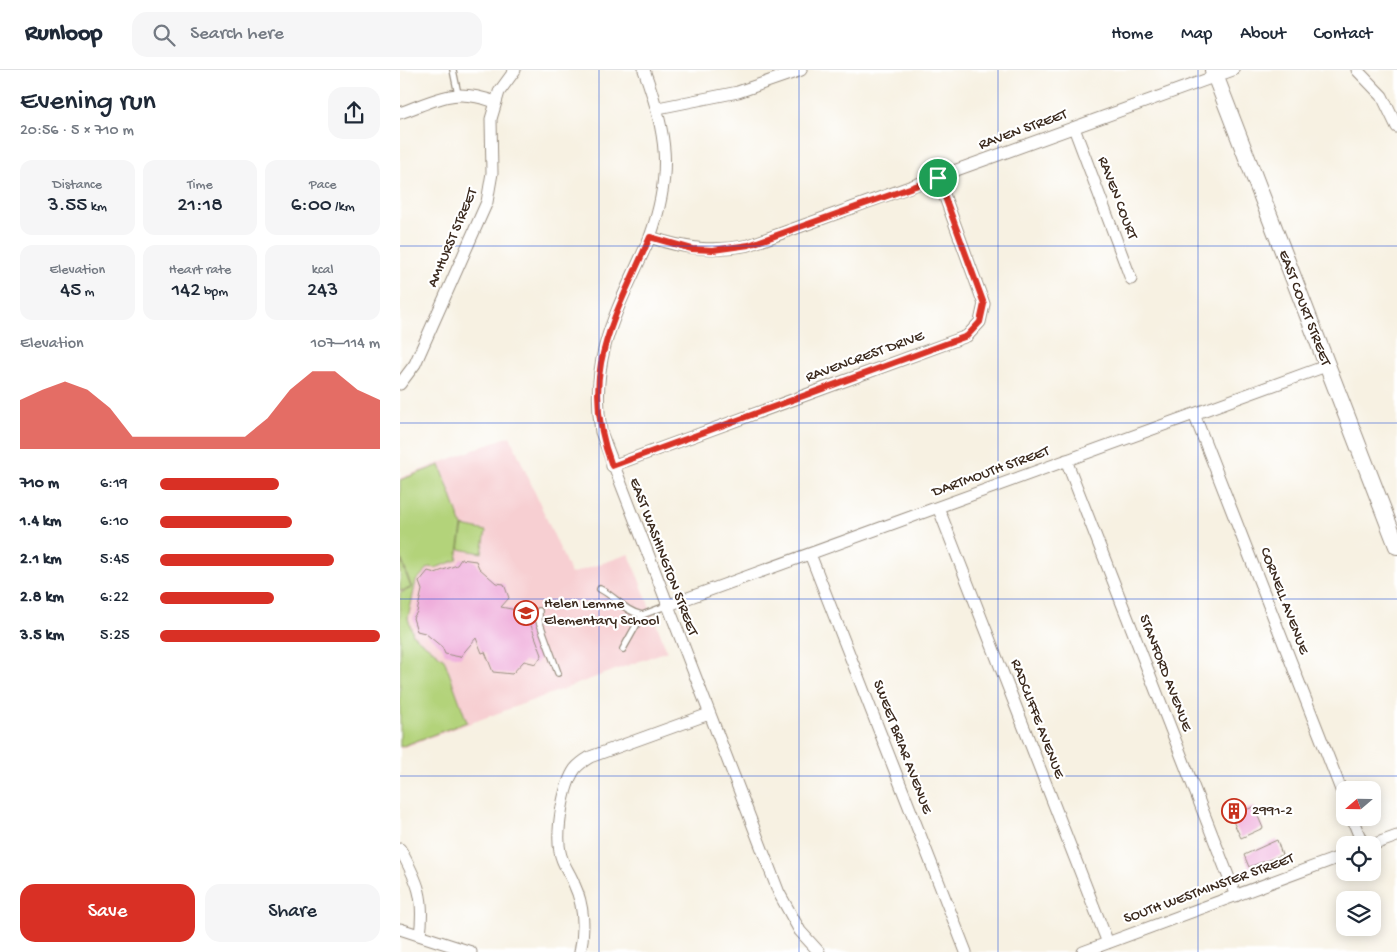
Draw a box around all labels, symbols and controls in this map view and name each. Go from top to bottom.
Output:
search box [132,12,482,57]
text: Runloop [25,20,102,49]
icon: search [150,21,178,49]
text: Search here [190,23,284,46]
text: Home [1111,24,1153,45]
text: Map [1181,24,1212,45]
text: About [1240,24,1286,45]
text: Contact [1314,24,1372,45]
text: Evening run [20,86,156,119]
button: share [328,87,380,139]
street label: RAVEN STREET [976,105,1071,154]
text: 20:56 · 5 × 710 m [20,122,134,141]
street label: RAVEN COURT [1093,154,1141,243]
pin [917,157,959,199]
icon: arrive [924,164,952,192]
text: Distance [53,177,102,194]
text: Time [187,177,213,194]
text: Pace [309,177,336,194]
street label: AMHURST STREET [424,185,482,290]
text: 3.55 [48,194,87,219]
text: 21:18 [177,194,223,219]
text: 6:00 [291,194,332,219]
text: km [87,199,107,216]
text: /km [332,199,355,216]
street label: EAST COURT STREET [1274,248,1335,370]
text: Elevation [50,262,105,279]
text: Heart rate [169,262,231,279]
text: kcal [312,262,334,279]
text: 45 [60,279,81,304]
text: 142 [172,279,201,304]
text: 243 [307,279,338,304]
text: m [81,284,94,301]
text: bpm [201,284,228,301]
street label: RAVENCREST DRIVE [803,327,927,387]
text: Elevation [20,335,84,354]
text: 107–114 m [311,335,380,354]
street label: DARTMOUTH STREET [929,442,1053,502]
text: 710 m [20,475,59,494]
text: 6:19 [100,475,128,494]
street label: EAST WASHINGTON STREET [625,476,702,640]
text: 1.4 km [20,513,61,532]
text: 6:10 [100,513,129,532]
street label: CORNELL AVENUE [1255,545,1313,658]
text: 2.1 km [20,551,62,570]
text: 5:45 [100,551,129,570]
text: 2.8 km [20,589,64,608]
text: 6:22 [100,589,129,608]
place label: Helen Lemme Elementary School [544,595,660,630]
school or university icon: Helen Lemme Elementary School [513,600,539,626]
street label: STANFORD AVENUE [1134,612,1196,735]
text: 3.5 km [20,627,64,646]
text: 5:25 [100,627,130,646]
street label: RADCLIFFE AVENUE [1006,657,1068,782]
street label: SWEET BRIAR AVENUE [868,678,936,817]
north arrow [1336,781,1381,826]
map controls [1336,781,1381,936]
building icon: 2991-2 [1221,798,1247,824]
place label: 2991-2 [1252,802,1293,820]
button: locate [1336,836,1381,881]
street label: SOUTH WESTMINSTER STREET [1121,849,1298,928]
button: Save [20,884,195,942]
button: Share [205,884,380,942]
button: layers [1336,891,1381,936]

